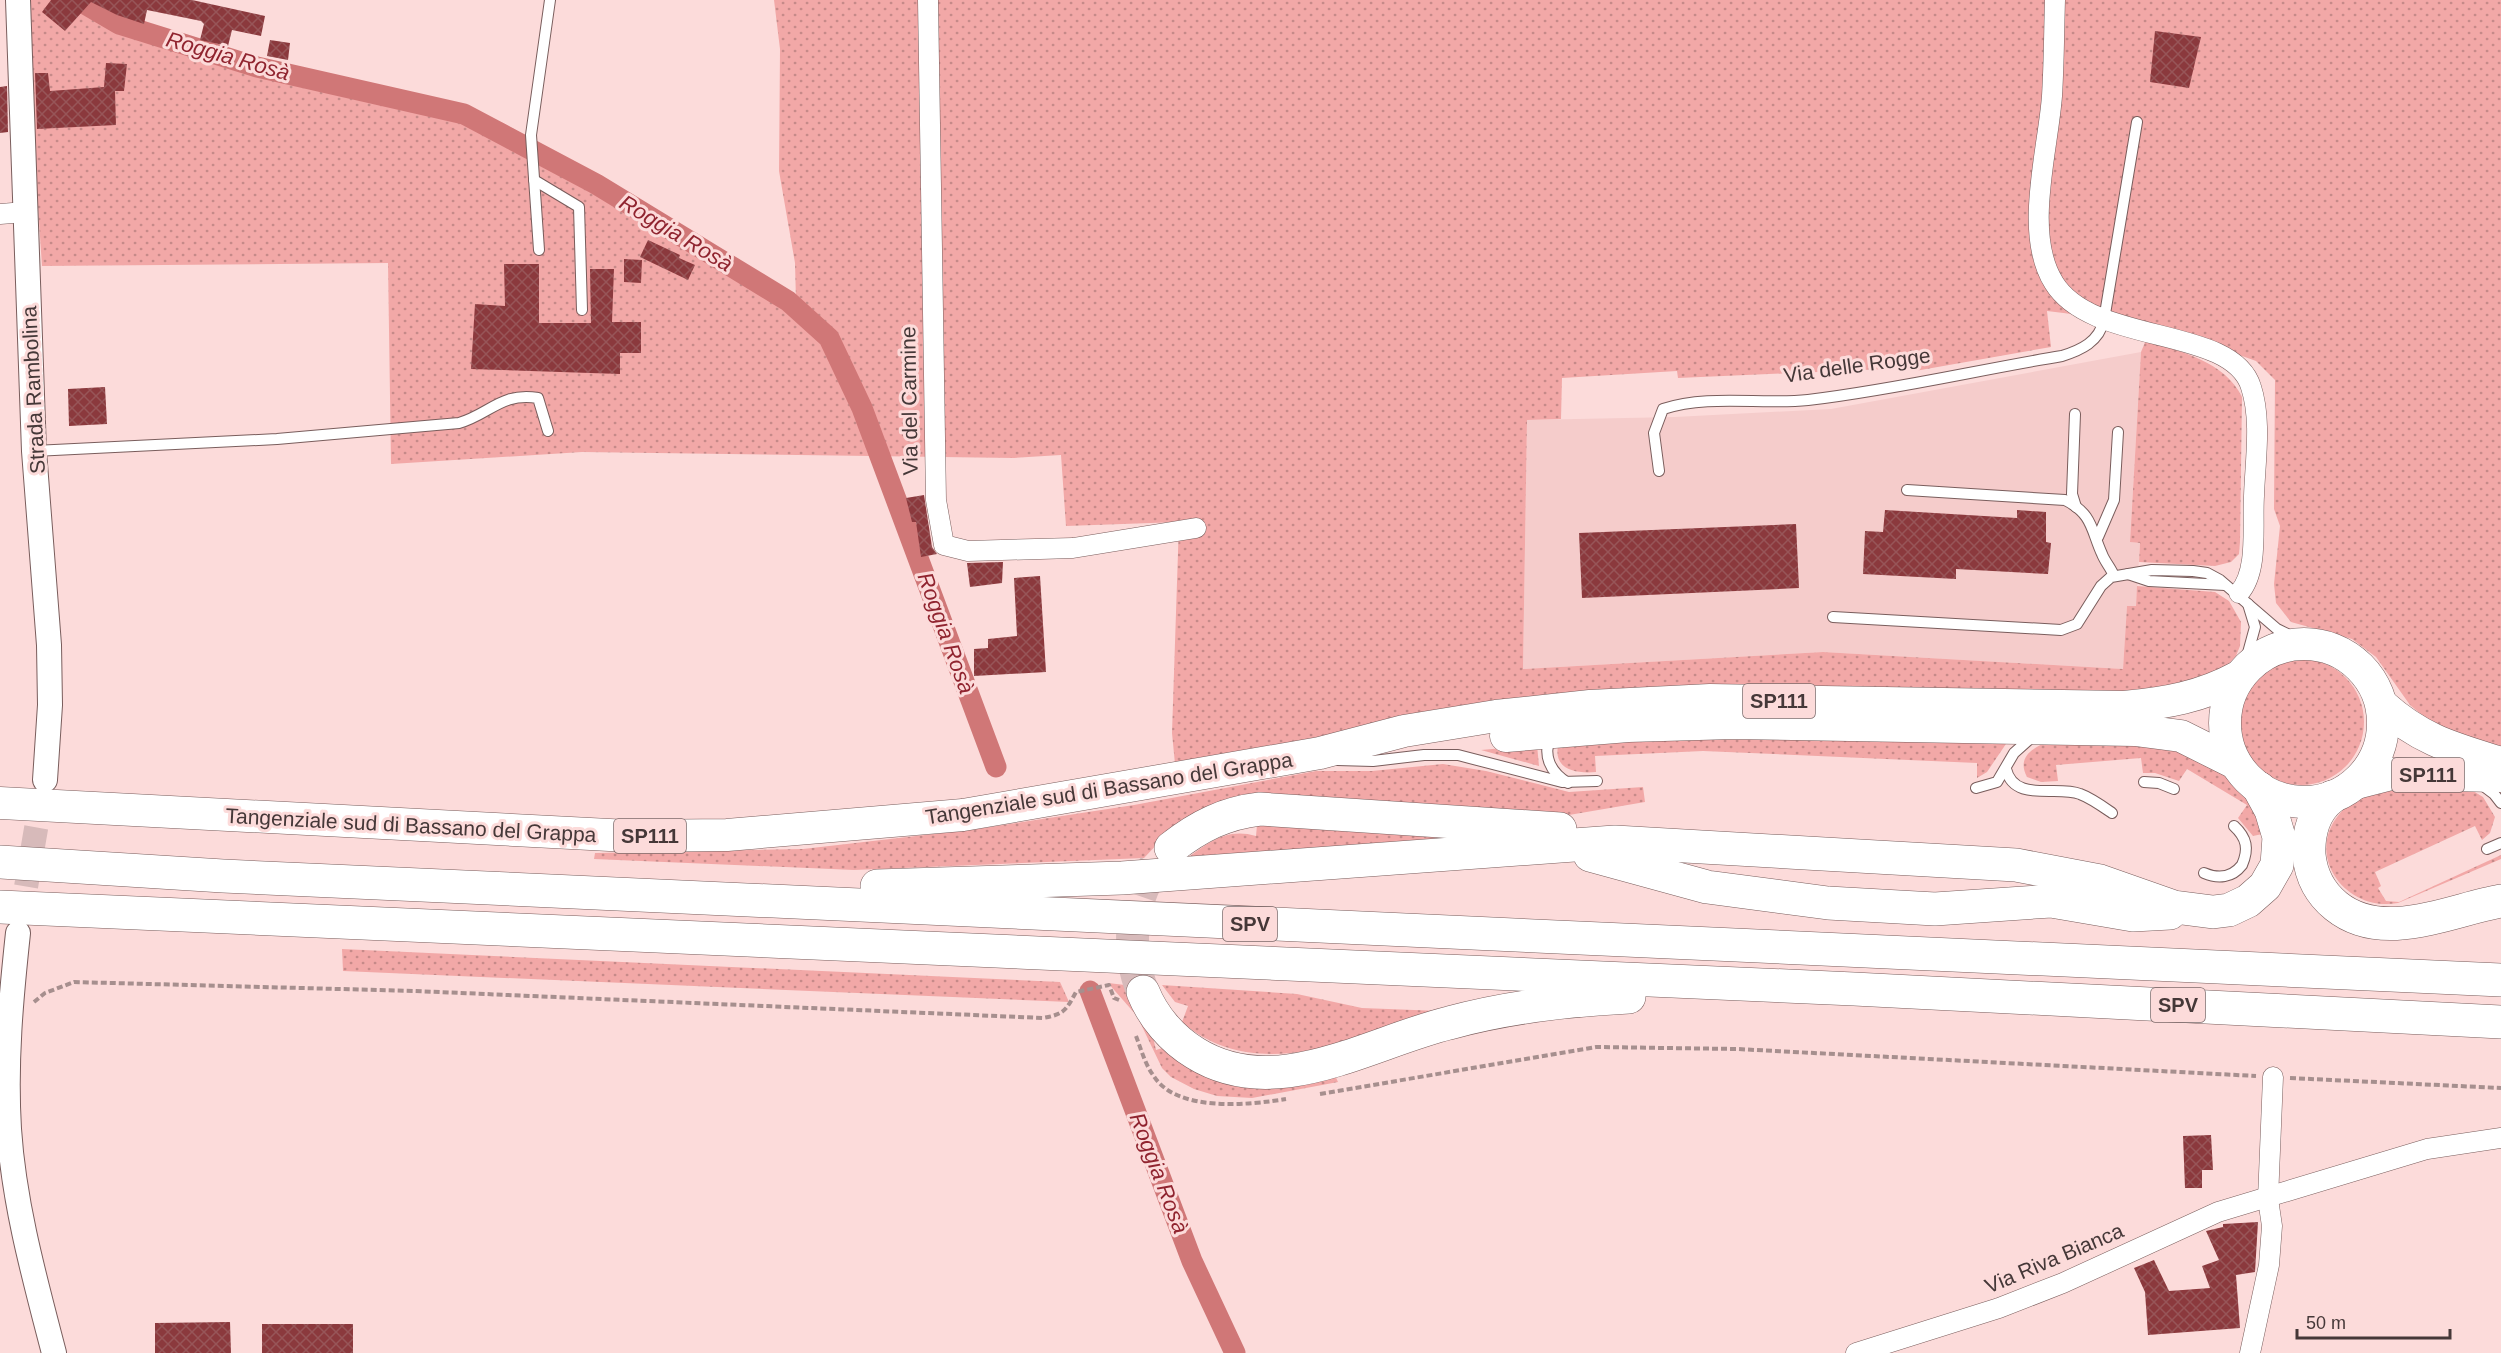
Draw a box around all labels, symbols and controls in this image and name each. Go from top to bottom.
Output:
water label: Roggia Rosà [163,26,293,86]
water label: Roggia Rosà [615,190,737,276]
street label: Strada Rambolina [17,305,49,475]
street label: Via del Carmine [896,326,922,476]
street label: Via delle Rogge [1782,343,1932,387]
water label: Roggia Rosà [913,569,979,697]
road number: SP111 [1743,684,1815,718]
street label: Tangenziale sud di Bassano del Grappa [924,748,1294,828]
road number: SP111 [2392,758,2464,792]
street label: Tangenziale sud di Bassano del Grappa [225,804,597,846]
road number: SP111 [614,819,686,853]
road number: SPV [1223,907,1277,941]
road number: SPV [2151,988,2205,1022]
water label: Roggia Rosà [1125,1109,1193,1237]
street label: Via Riva Bianca [1981,1218,2127,1297]
scale bar [2297,1302,2450,1340]
text: 50 m [2306,1313,2346,1333]

